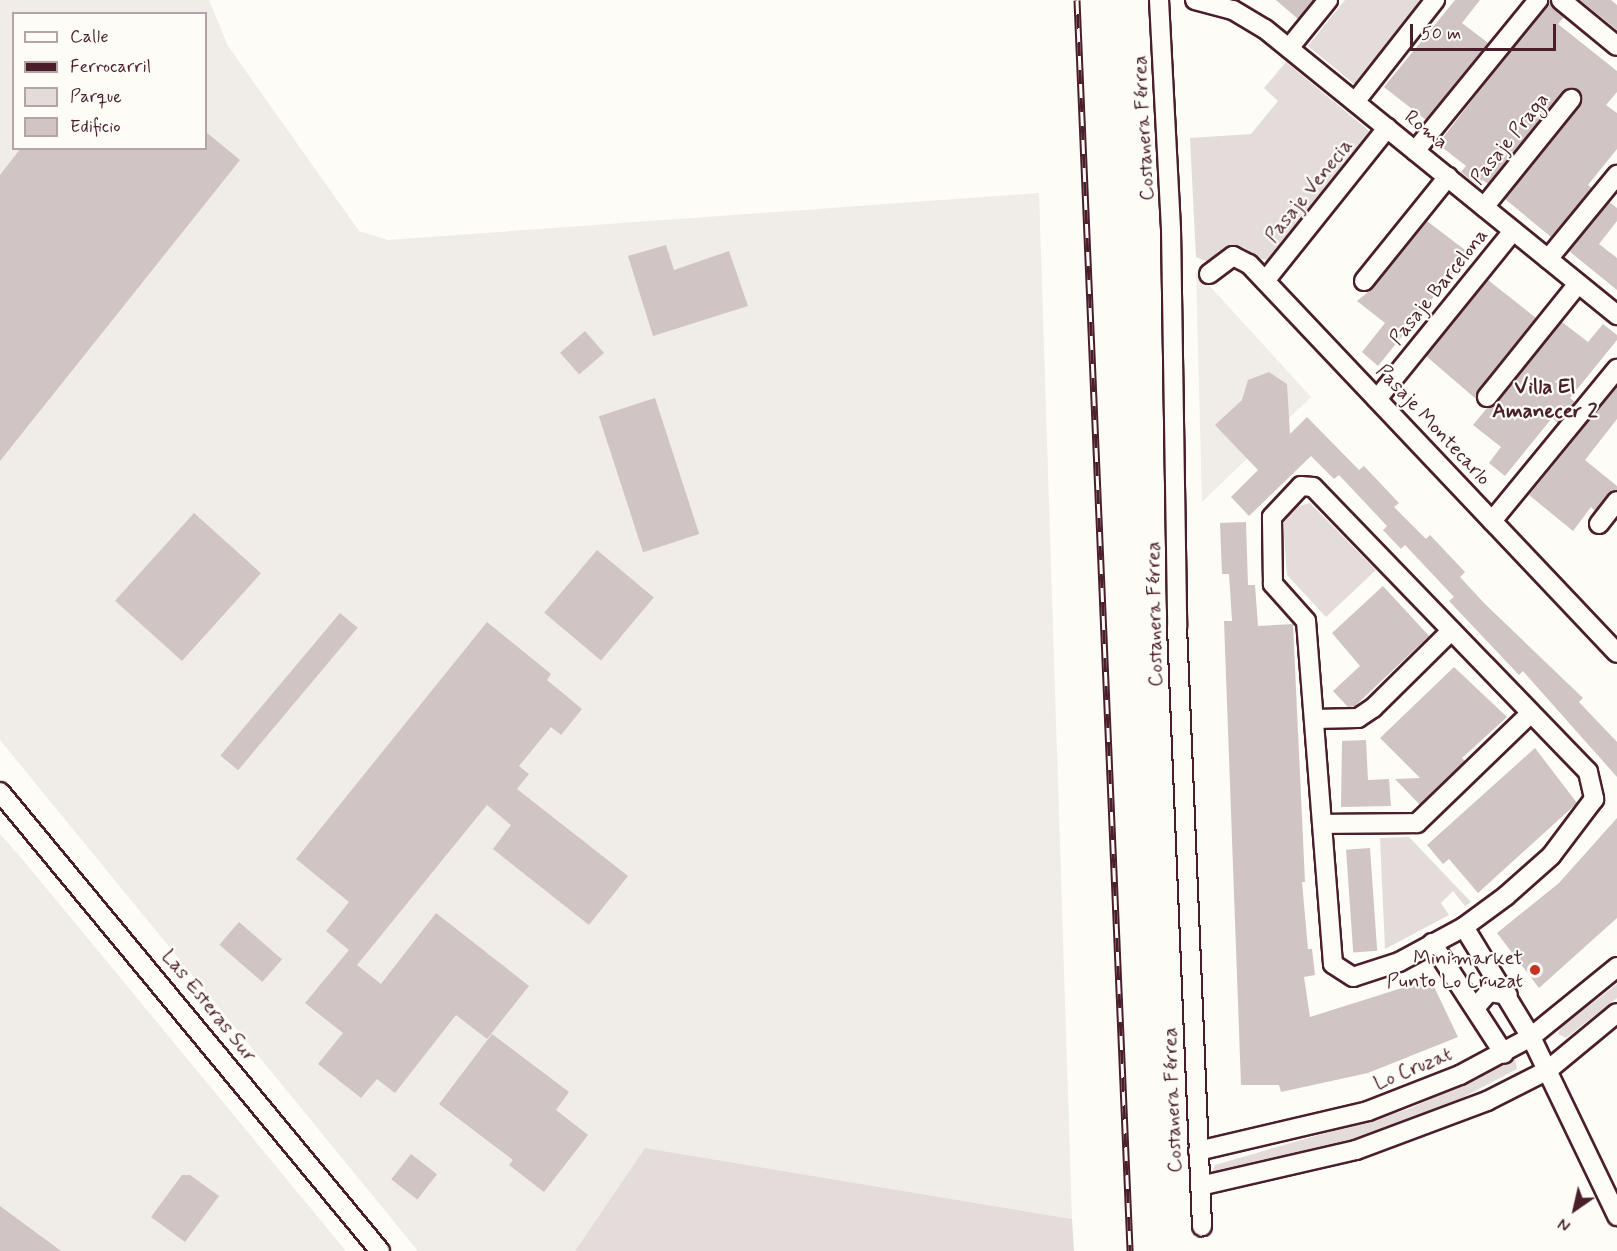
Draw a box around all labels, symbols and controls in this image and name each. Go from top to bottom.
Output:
legend [12,12,207,150]
scale bar [1413,12,1558,50]
text: 50 m [1421,22,1461,46]
text: Calle [70,25,109,49]
text: Ferrocarril [70,55,151,79]
street label: Costanera Férrea [1128,55,1160,201]
text: Parque [70,85,122,109]
street label: Pasaje Praga [1466,88,1554,190]
street label: Roma [1399,105,1453,155]
text: Edificio [70,115,121,139]
street label: Pasaje Venecia [1260,134,1358,248]
street label: Pasaje Barcelona [1385,224,1493,350]
street label: Pasaje Montecarlo [1371,359,1495,491]
district label: Villa El Amanecer 2 [1492,374,1598,424]
street label: Costanera Férrea [1142,541,1168,687]
place label: Minimarket Punto Lo Cruzat [1380,946,1523,993]
street label: Las Esteras Sur [158,947,260,1065]
marker: Minimarket Punto Lo Cruzat [1528,963,1542,977]
street label: Costanera Férrea [1158,1027,1188,1173]
street label: Lo Cruzat [1367,1041,1459,1097]
north arrow [1545,1179,1605,1239]
text: N [1554,1213,1575,1236]

